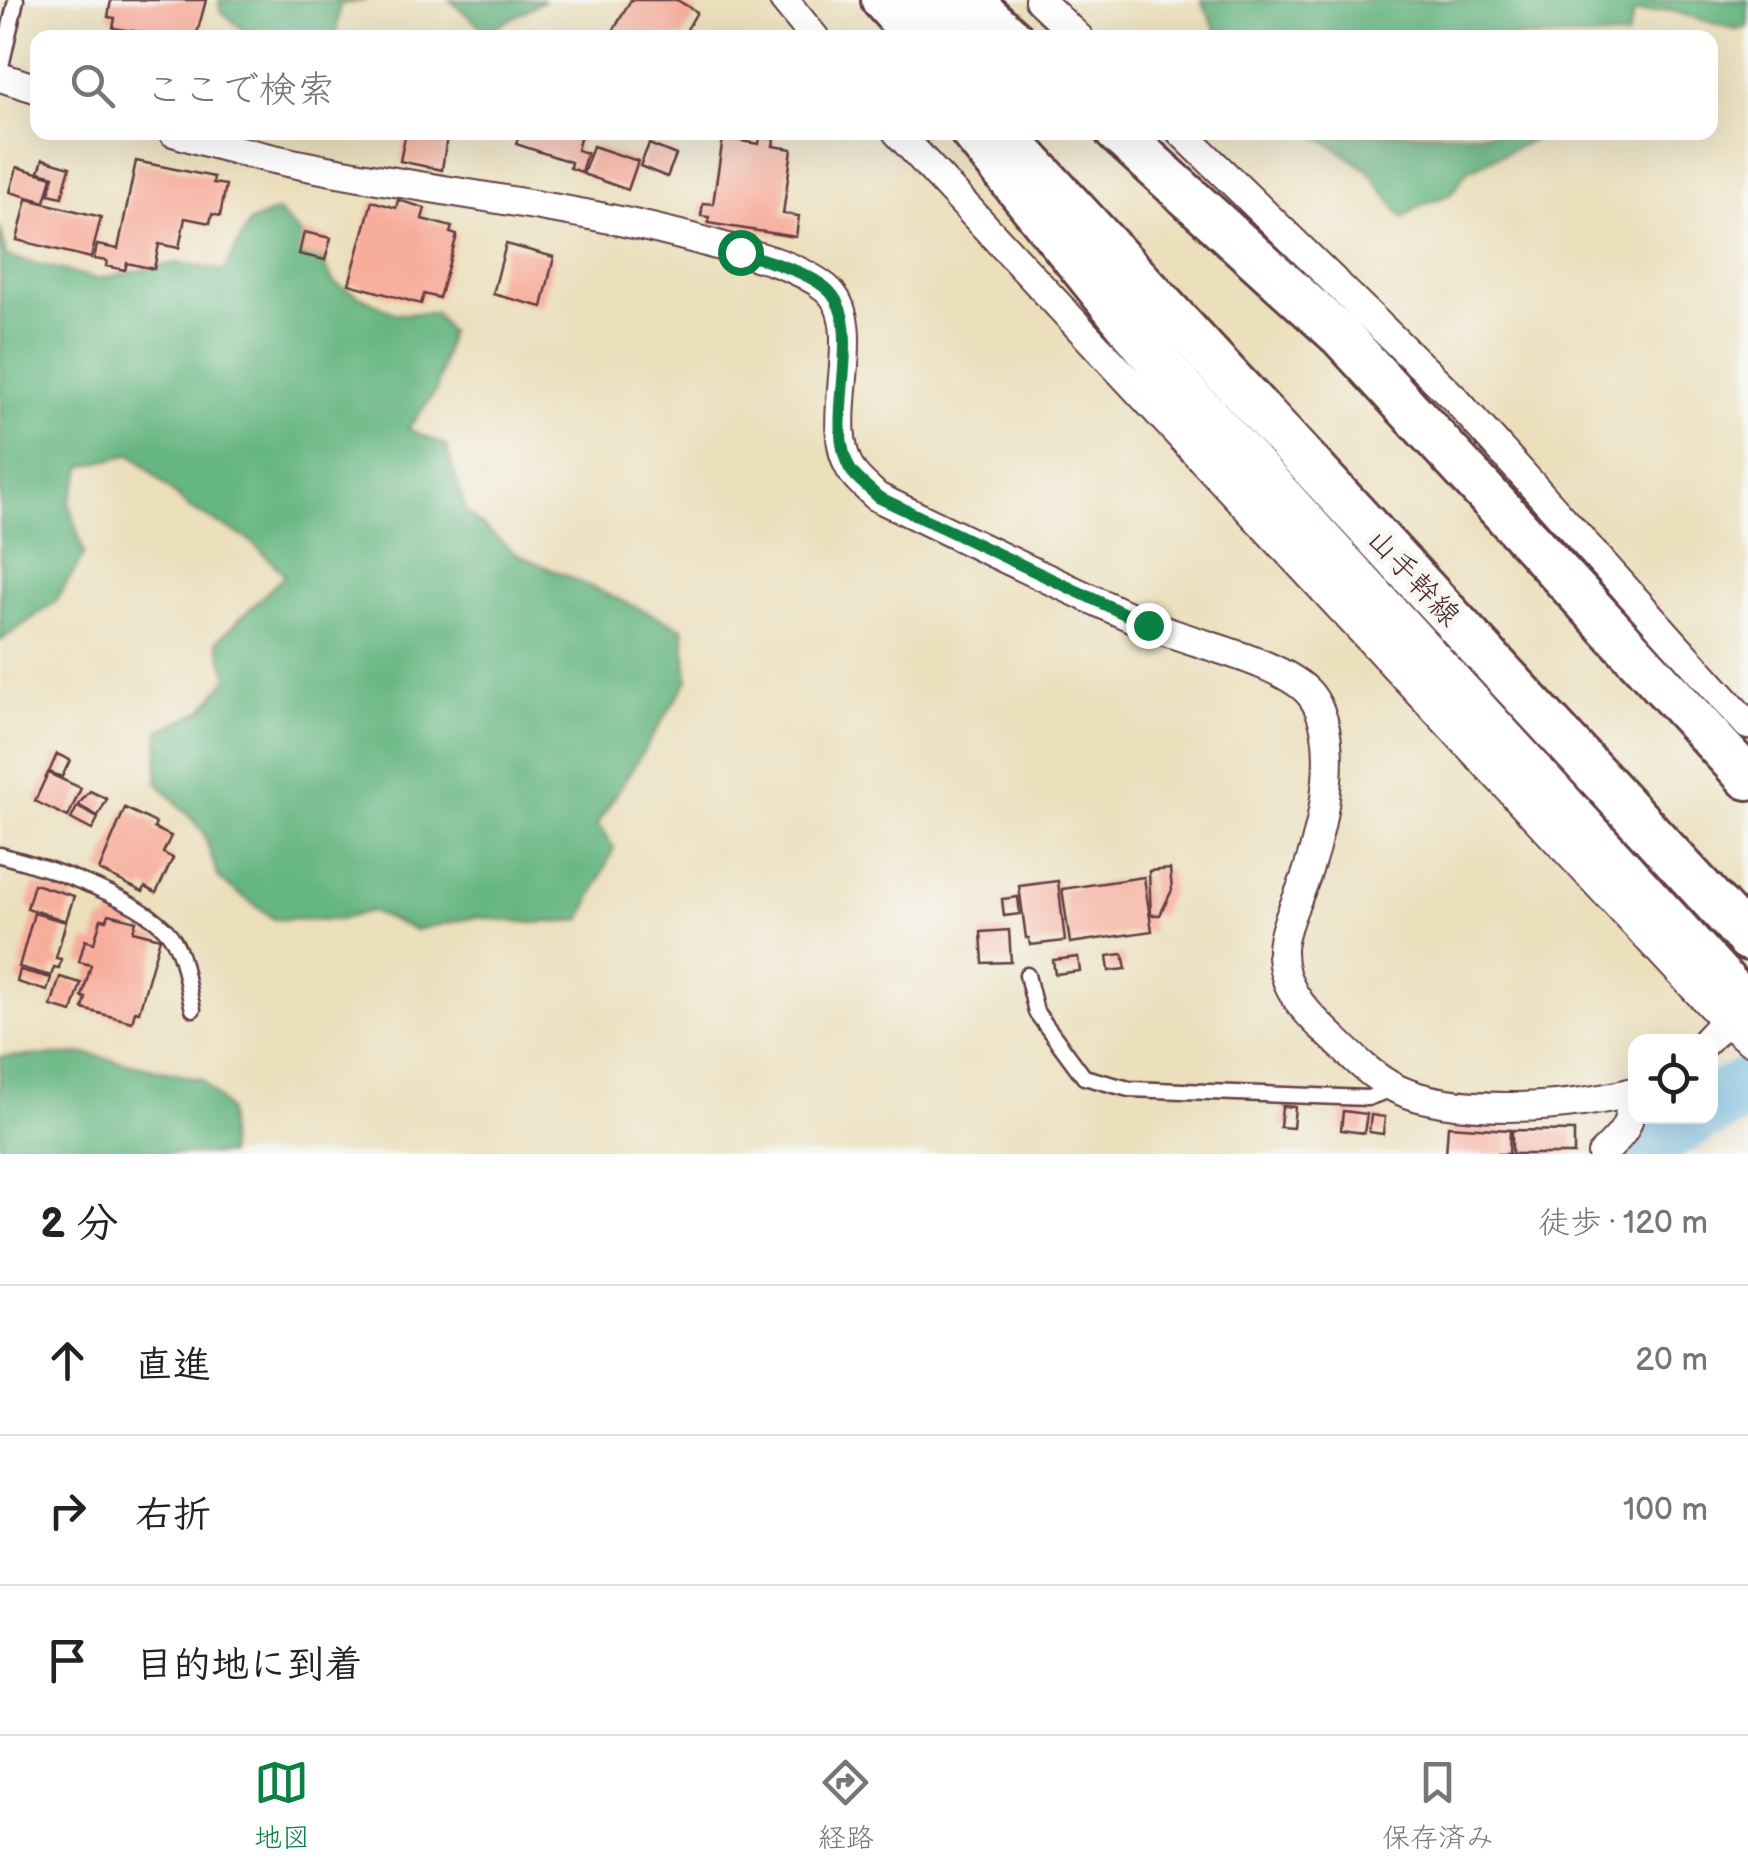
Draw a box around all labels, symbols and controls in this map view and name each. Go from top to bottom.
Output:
search box [30,30,1718,140]
icon: search [65,58,120,113]
text: ここで検索 [145,68,335,113]
route start [718,230,764,276]
street label: 山手幹線 [1359,522,1467,634]
route end [1126,603,1172,649]
map controls [1628,1034,1718,1124]
button: locate [1628,1034,1718,1124]
text: 2 分 [40,1199,119,1250]
text: 徒歩 · 120 m [1538,1204,1708,1243]
icon: ahead [40,1333,95,1388]
text: 20 m [1635,1341,1708,1380]
text: 直進 [135,1343,211,1388]
icon: right [40,1483,95,1538]
text: 100 m [1623,1491,1708,1530]
text: 右折 [135,1493,211,1538]
icon: arrive [40,1633,95,1688]
text: 目的地に到着 [135,1643,363,1688]
tab: 地図 [254,1755,310,1855]
tab: 経路 [818,1755,874,1855]
tab: 保存済み [1382,1755,1494,1855]

